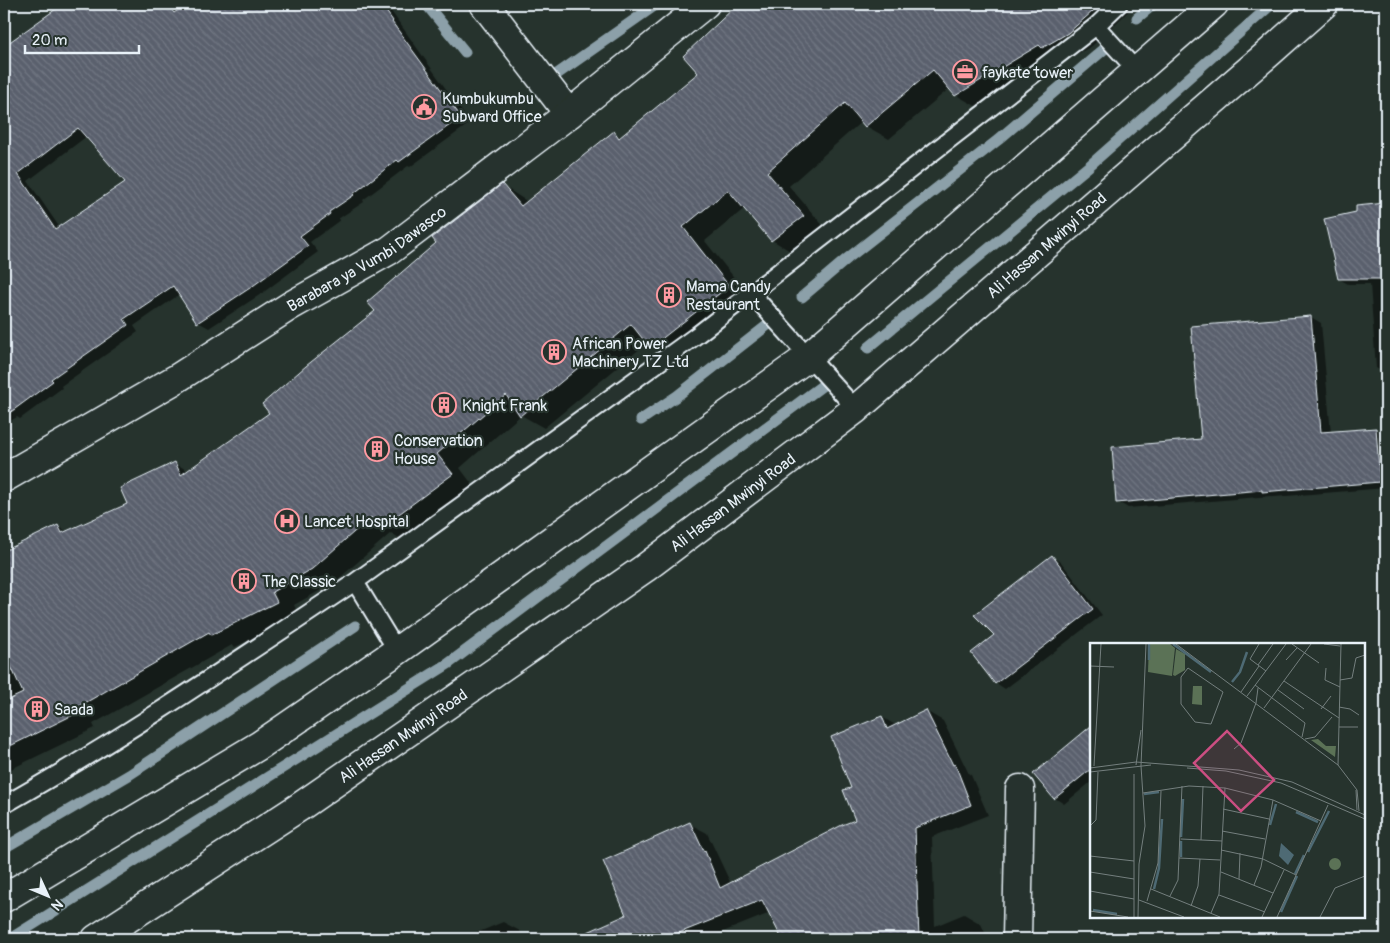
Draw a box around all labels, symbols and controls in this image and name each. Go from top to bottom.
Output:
scale bar [25,22,139,54]
text: 20 m [32,31,67,50]
office icon: faykate tower [952,59,978,85]
place label: faykate tower [982,63,1073,83]
place label: Kumbukumbu Subward Office [442,89,542,127]
public building icon: Kumbukumbu Subward Office [411,94,437,120]
street label: Ali Hassan Mwinyi Road [983,189,1111,303]
street label: Barabara ya Vumbi Dawasco [284,202,451,317]
place label: Mama Candy Restaurant [686,277,771,315]
building icon: Mama Candy Restaurant [656,282,682,308]
place label: African Power Machinery TZ Ltd [572,334,689,372]
building icon: African Power Machinery TZ Ltd [541,339,567,365]
building icon: Knight Frank [431,392,457,418]
place label: Knight Frank [462,396,548,416]
place label: Conservation House [394,431,483,469]
building icon: Conservation House [364,436,390,462]
street label: Ali Hassan Mwinyi Road [666,449,800,557]
hospital icon: Lancet Hospital [274,508,300,534]
place label: Lancet Hospital [304,512,409,532]
building icon: The Classic [231,568,257,594]
place label: The Classic [262,572,336,592]
inset map [1090,643,1365,918]
street label: Ali Hassan Mwinyi Road [335,685,471,788]
building icon: Saada [24,696,50,722]
place label: Saada [54,700,94,720]
north arrow [22,870,72,920]
text: N [48,895,66,914]

